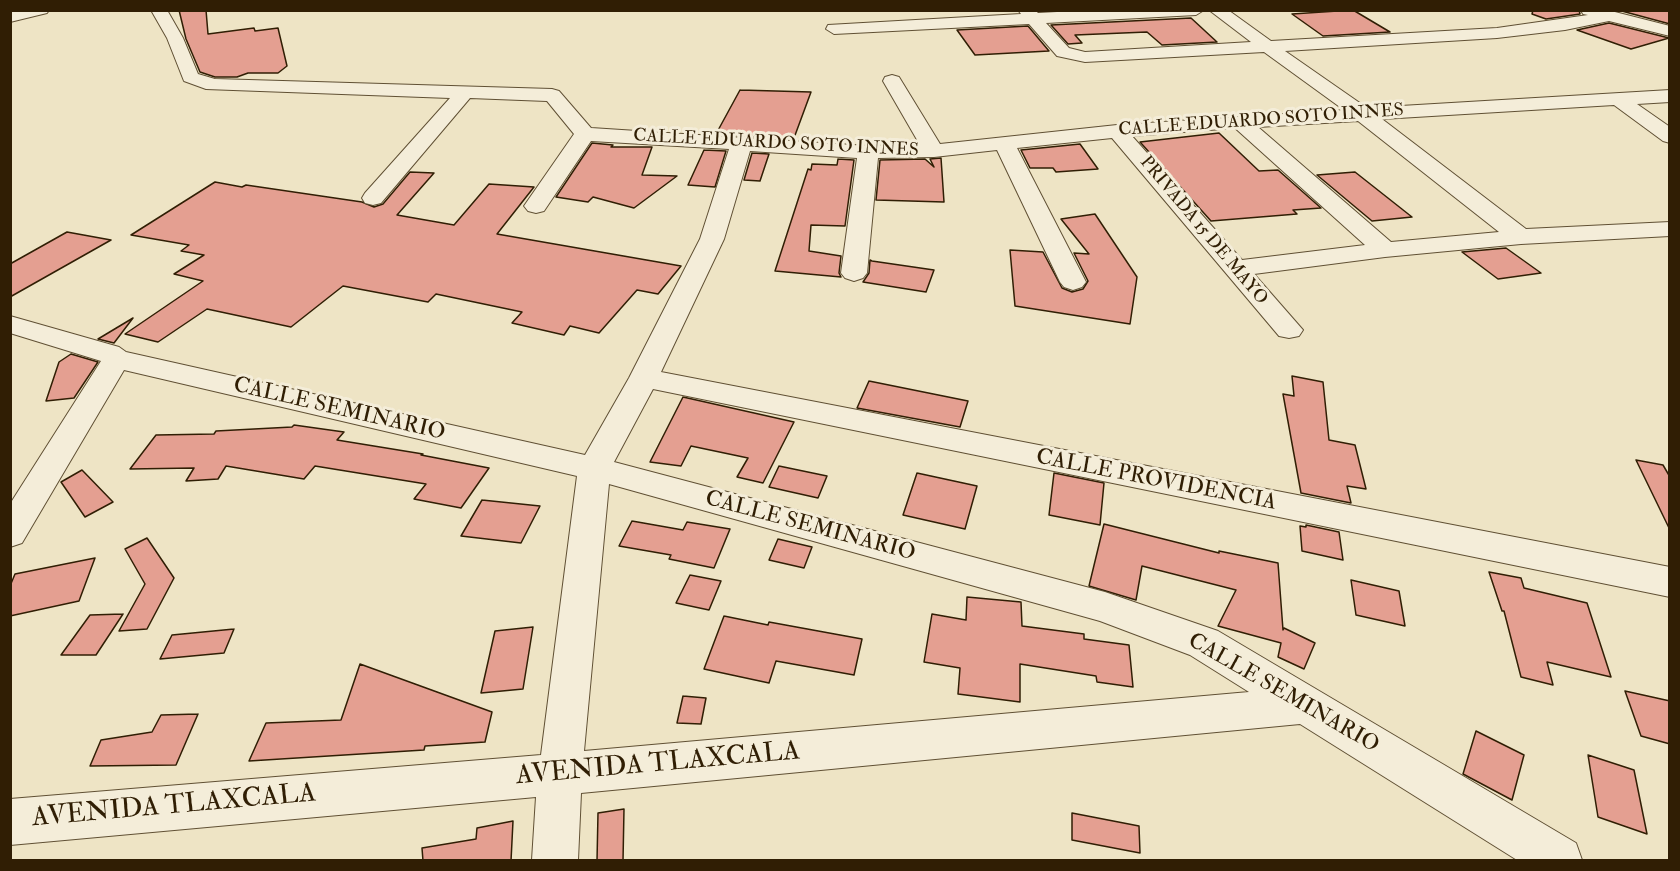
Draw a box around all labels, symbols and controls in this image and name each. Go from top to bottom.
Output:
street label: CALLE EDUARDO SOTO INNES [1118,100,1404,142]
street label: CALLE EDUARDO SOTO INNES [633,126,919,162]
street label: PRIVADA 15 DE MAYO [1134,152,1272,310]
street label: CALLE SEMINARIO [231,373,447,447]
street label: CALLE PROVIDENCIA [1034,445,1278,517]
street label: CALLE SEMINARIO [702,486,918,568]
street label: CALLE SEMINARIO [1183,628,1383,760]
street label: AVENIDA TLAXCALA [515,736,801,794]
street label: AVENIDA TLAXCALA [31,778,317,836]

